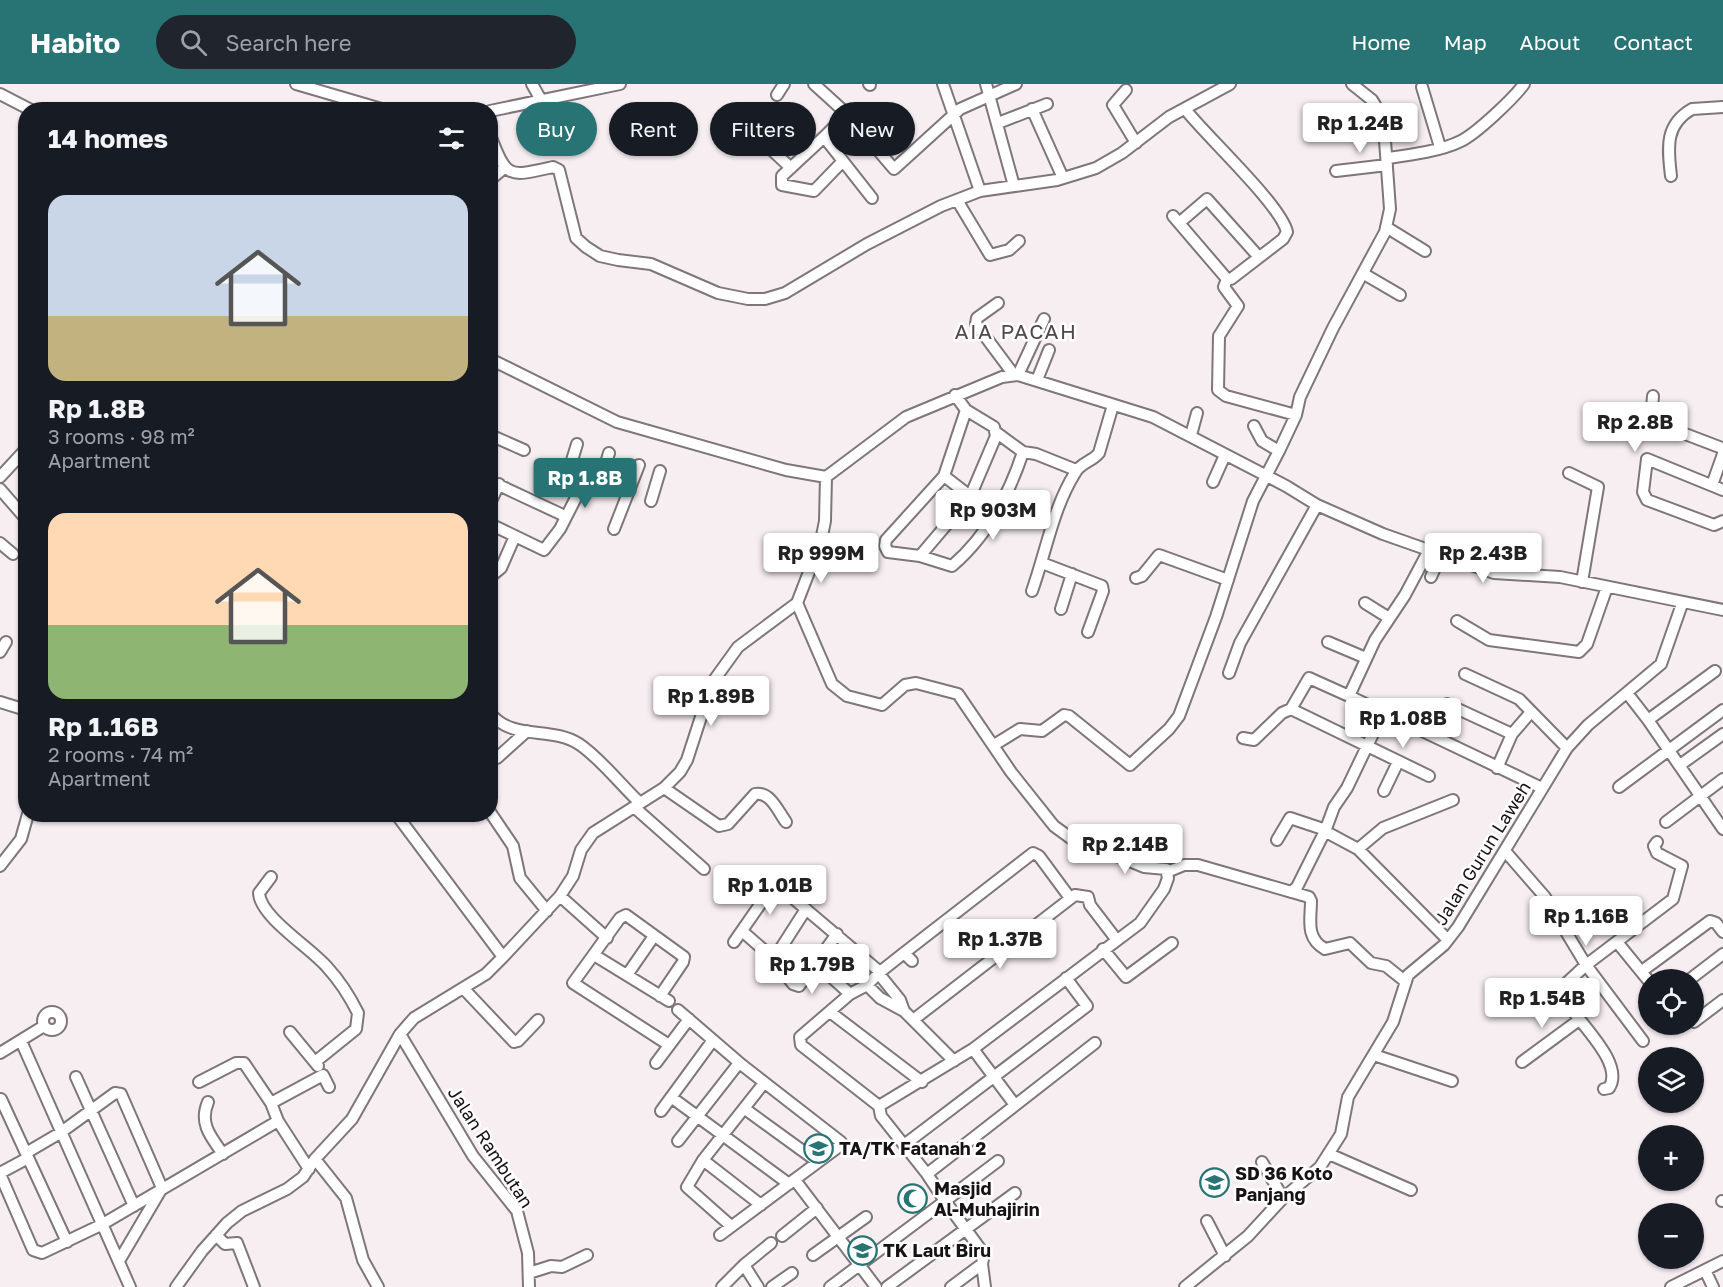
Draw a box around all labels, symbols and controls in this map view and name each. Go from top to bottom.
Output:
search box [156,15,576,69]
text: Habito [30,26,120,59]
icon: search [177,26,210,59]
text: Search here [225,29,351,56]
text: Home [1351,29,1411,55]
text: Map [1444,29,1487,55]
text: About [1520,29,1580,55]
text: Contact [1613,29,1693,55]
chip: Buy [516,102,597,156]
chip: Rent [609,102,698,156]
chip: Filters [710,102,816,156]
chip: New [828,102,915,156]
pin: Rp 1.24B [1298,103,1422,154]
text: Rp 1.24B [1317,110,1403,134]
icon: filters [435,122,468,155]
text: 14 homes [48,123,168,154]
icon: home [204,234,312,342]
district label: AIA PACAH [954,318,1078,344]
text: Rp 1.8B [48,393,145,424]
pin: Rp 2.8B [1580,402,1690,453]
text: Rp 2.8B [1597,409,1673,433]
text: 3 rooms · 98 m² [48,424,195,448]
text: Apartment [48,448,151,472]
pin: Rp 1.8B [530,458,640,509]
text: Rp 1.8B [548,465,622,489]
pin: Rp 903M [938,490,1048,541]
text: Rp 903M [950,497,1036,521]
pin: Rp 999M [766,533,876,584]
pin: Rp 2.43B [1421,533,1545,584]
text: Rp 999M [777,540,865,564]
text: Rp 2.43B [1439,540,1527,564]
icon: home [204,552,312,660]
pin: Rp 1.89B [649,676,773,727]
text: Rp 1.89B [667,683,755,707]
pin: Rp 1.08B [1341,698,1465,749]
text: Rp 1.08B [1359,705,1447,729]
text: Rp 1.16B [48,711,159,742]
text: 2 rooms · 74 m² [48,742,193,766]
text: Apartment [48,766,151,790]
street label: Jalan Gurun Laweh [1429,777,1535,929]
pin: Rp 2.14B [1063,824,1187,875]
text: Rp 2.14B [1082,831,1168,855]
pin: Rp 1.01B [708,865,832,916]
text: Rp 1.01B [727,872,813,896]
pin: Rp 1.16B [1524,896,1648,947]
text: Rp 1.16B [1544,903,1629,927]
pin: Rp 1.37B [938,919,1062,970]
text: Rp 1.37B [957,926,1043,950]
pin: Rp 1.79B [750,944,874,995]
text: Rp 1.79B [769,951,855,975]
map controls [1638,969,1704,1269]
button: locate [1638,969,1704,1035]
pin: Rp 1.54B [1480,978,1604,1029]
text: Rp 1.54B [1499,985,1585,1009]
button: layers [1638,1047,1704,1113]
street label: Jalan Rambutan [444,1082,538,1212]
button: + [1638,1125,1704,1191]
school or university icon: TA/TK Fatanah 2 [802,1132,834,1164]
place label: TA/TK Fatanah 2 [839,1137,986,1159]
place label: SD 36 Koto Panjang [1235,1162,1333,1205]
school or university icon: SD 36 Koto Panjang [1198,1167,1230,1199]
place label: Masjid Al-Muhajirin [934,1177,1040,1220]
mosque icon: Masjid Al-Muhajirin [897,1182,929,1214]
button: − [1638,1203,1704,1269]
school or university icon: TK Laut Biru [846,1234,878,1266]
place label: TK Laut Biru [883,1239,991,1261]

